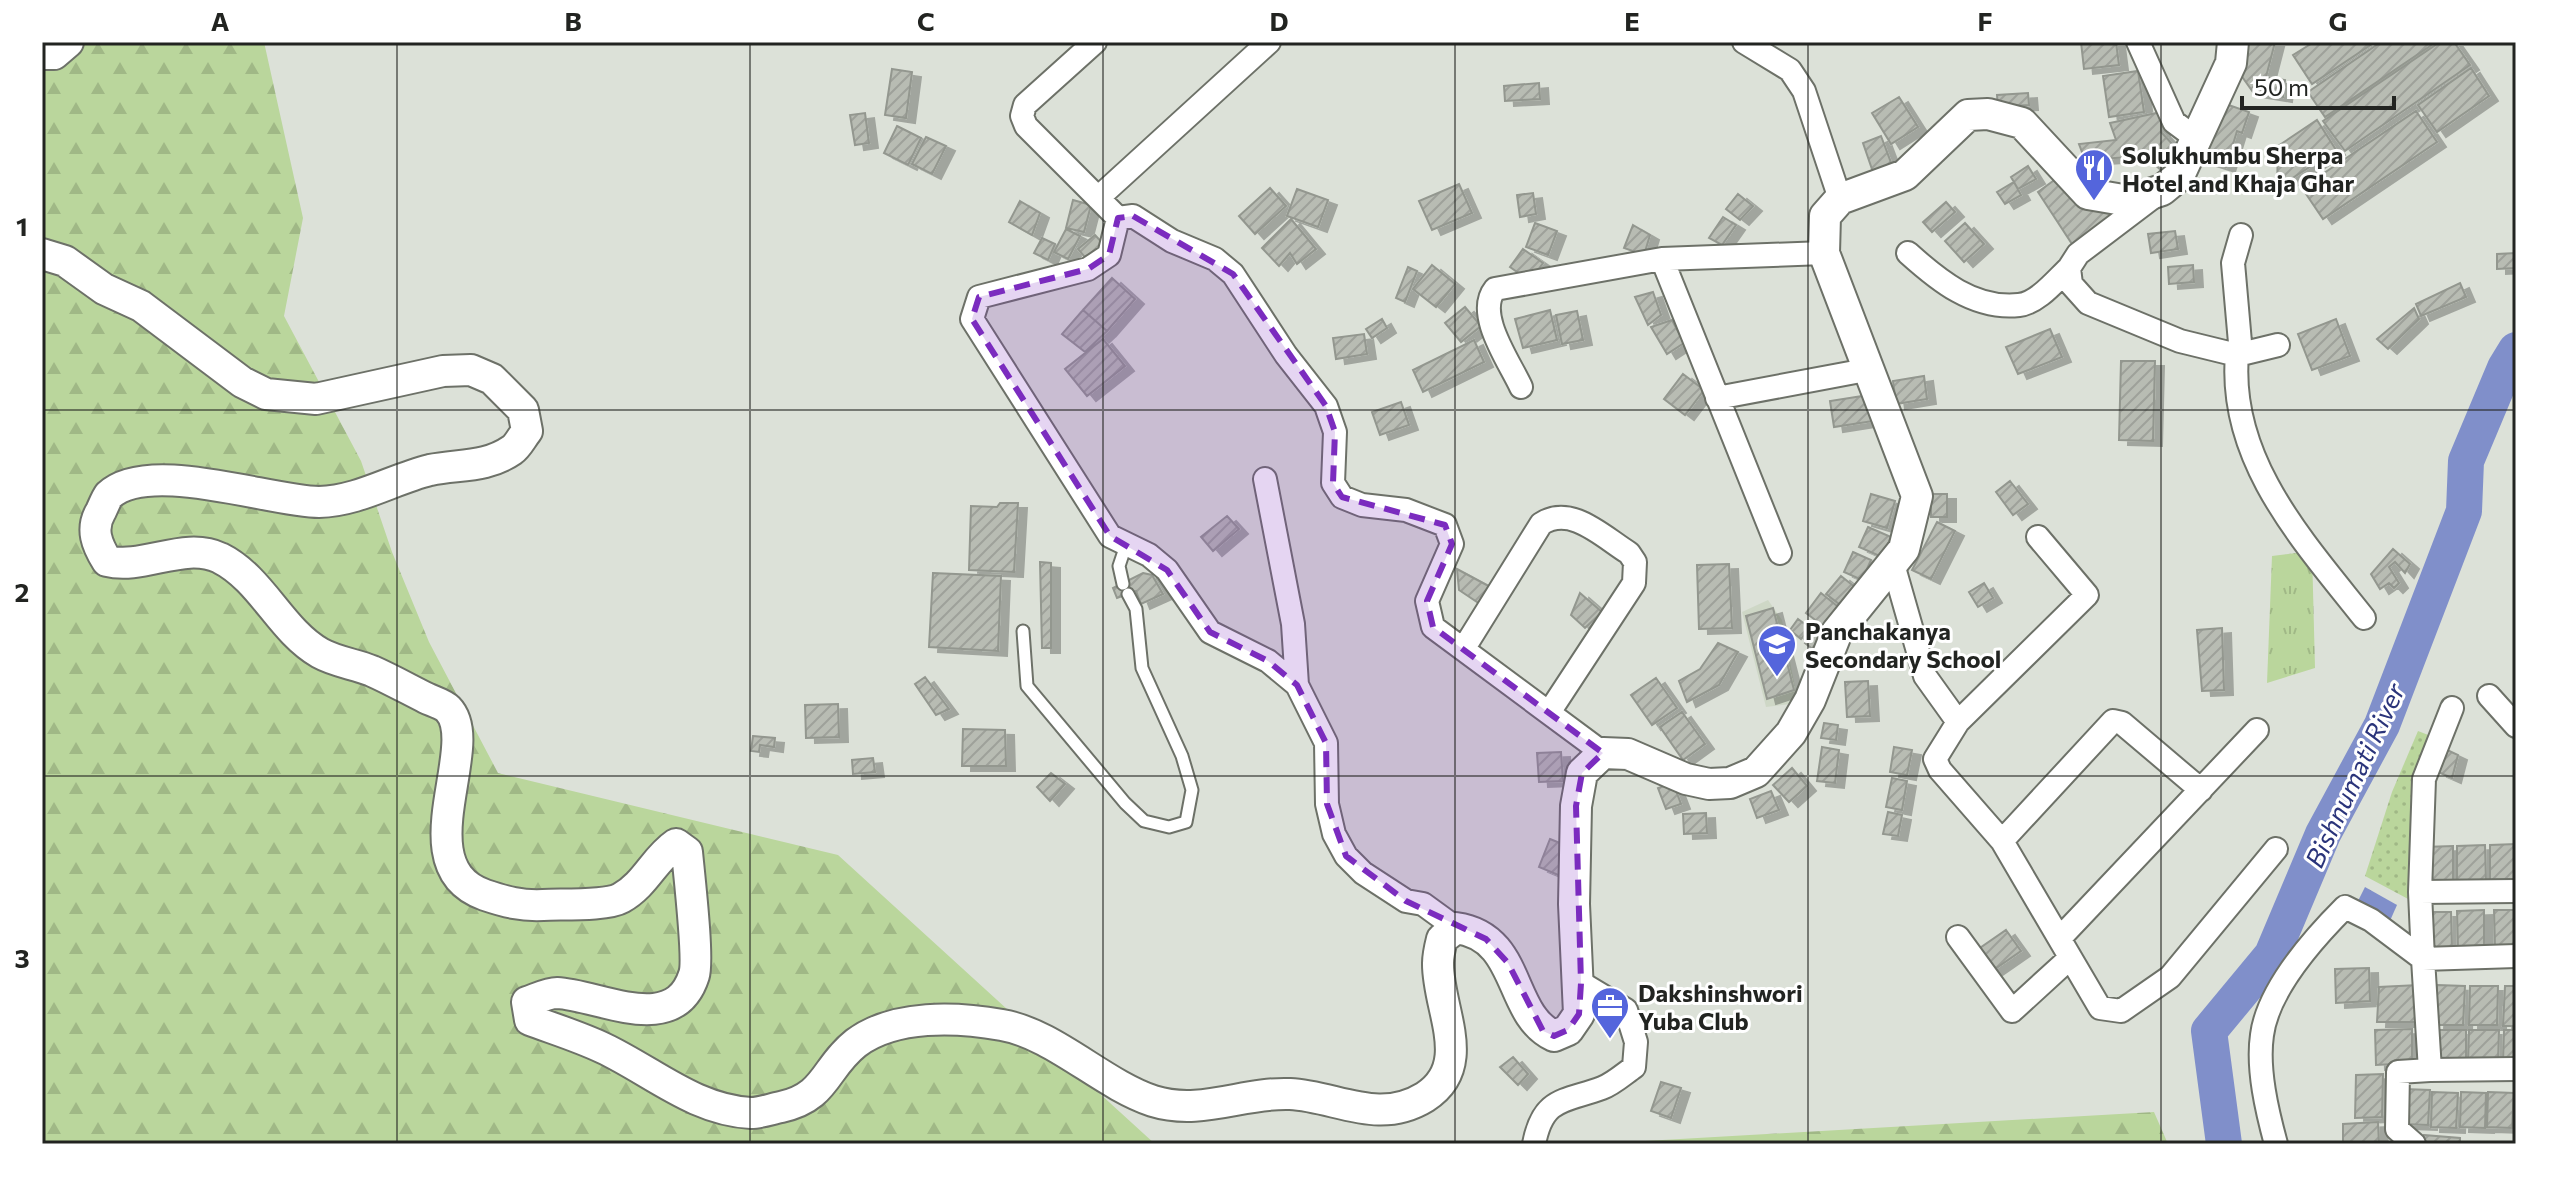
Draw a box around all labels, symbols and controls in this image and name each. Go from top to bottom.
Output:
text: A [211,5,230,36]
text: B [564,5,582,36]
text: C [917,5,935,36]
text: D [1269,5,1289,36]
text: E [1624,5,1640,36]
text: F [1977,5,1993,36]
text: G [2329,5,2347,36]
scale bar [2242,60,2394,110]
text: 50 m [2254,72,2309,101]
place label: Solukhumbu Sherpa Hotel and Khaja Ghar [2122,140,2354,197]
restaurant icon: Solukhumbu Sherpa Hotel and Khaja Ghar [2073,147,2115,202]
text: 1 [16,210,28,241]
text: 2 [15,576,29,607]
place label: Panchakanya Secondary School [1805,616,2001,673]
school or university icon: Panchakanya Secondary School [1756,623,1798,678]
water label: Bishnumati River [2298,677,2411,872]
text: 3 [14,942,30,973]
place label: Dakshinshwori Yuba Club [1638,978,1803,1035]
office icon: Dakshinshwori Yuba Club [1589,985,1631,1040]

